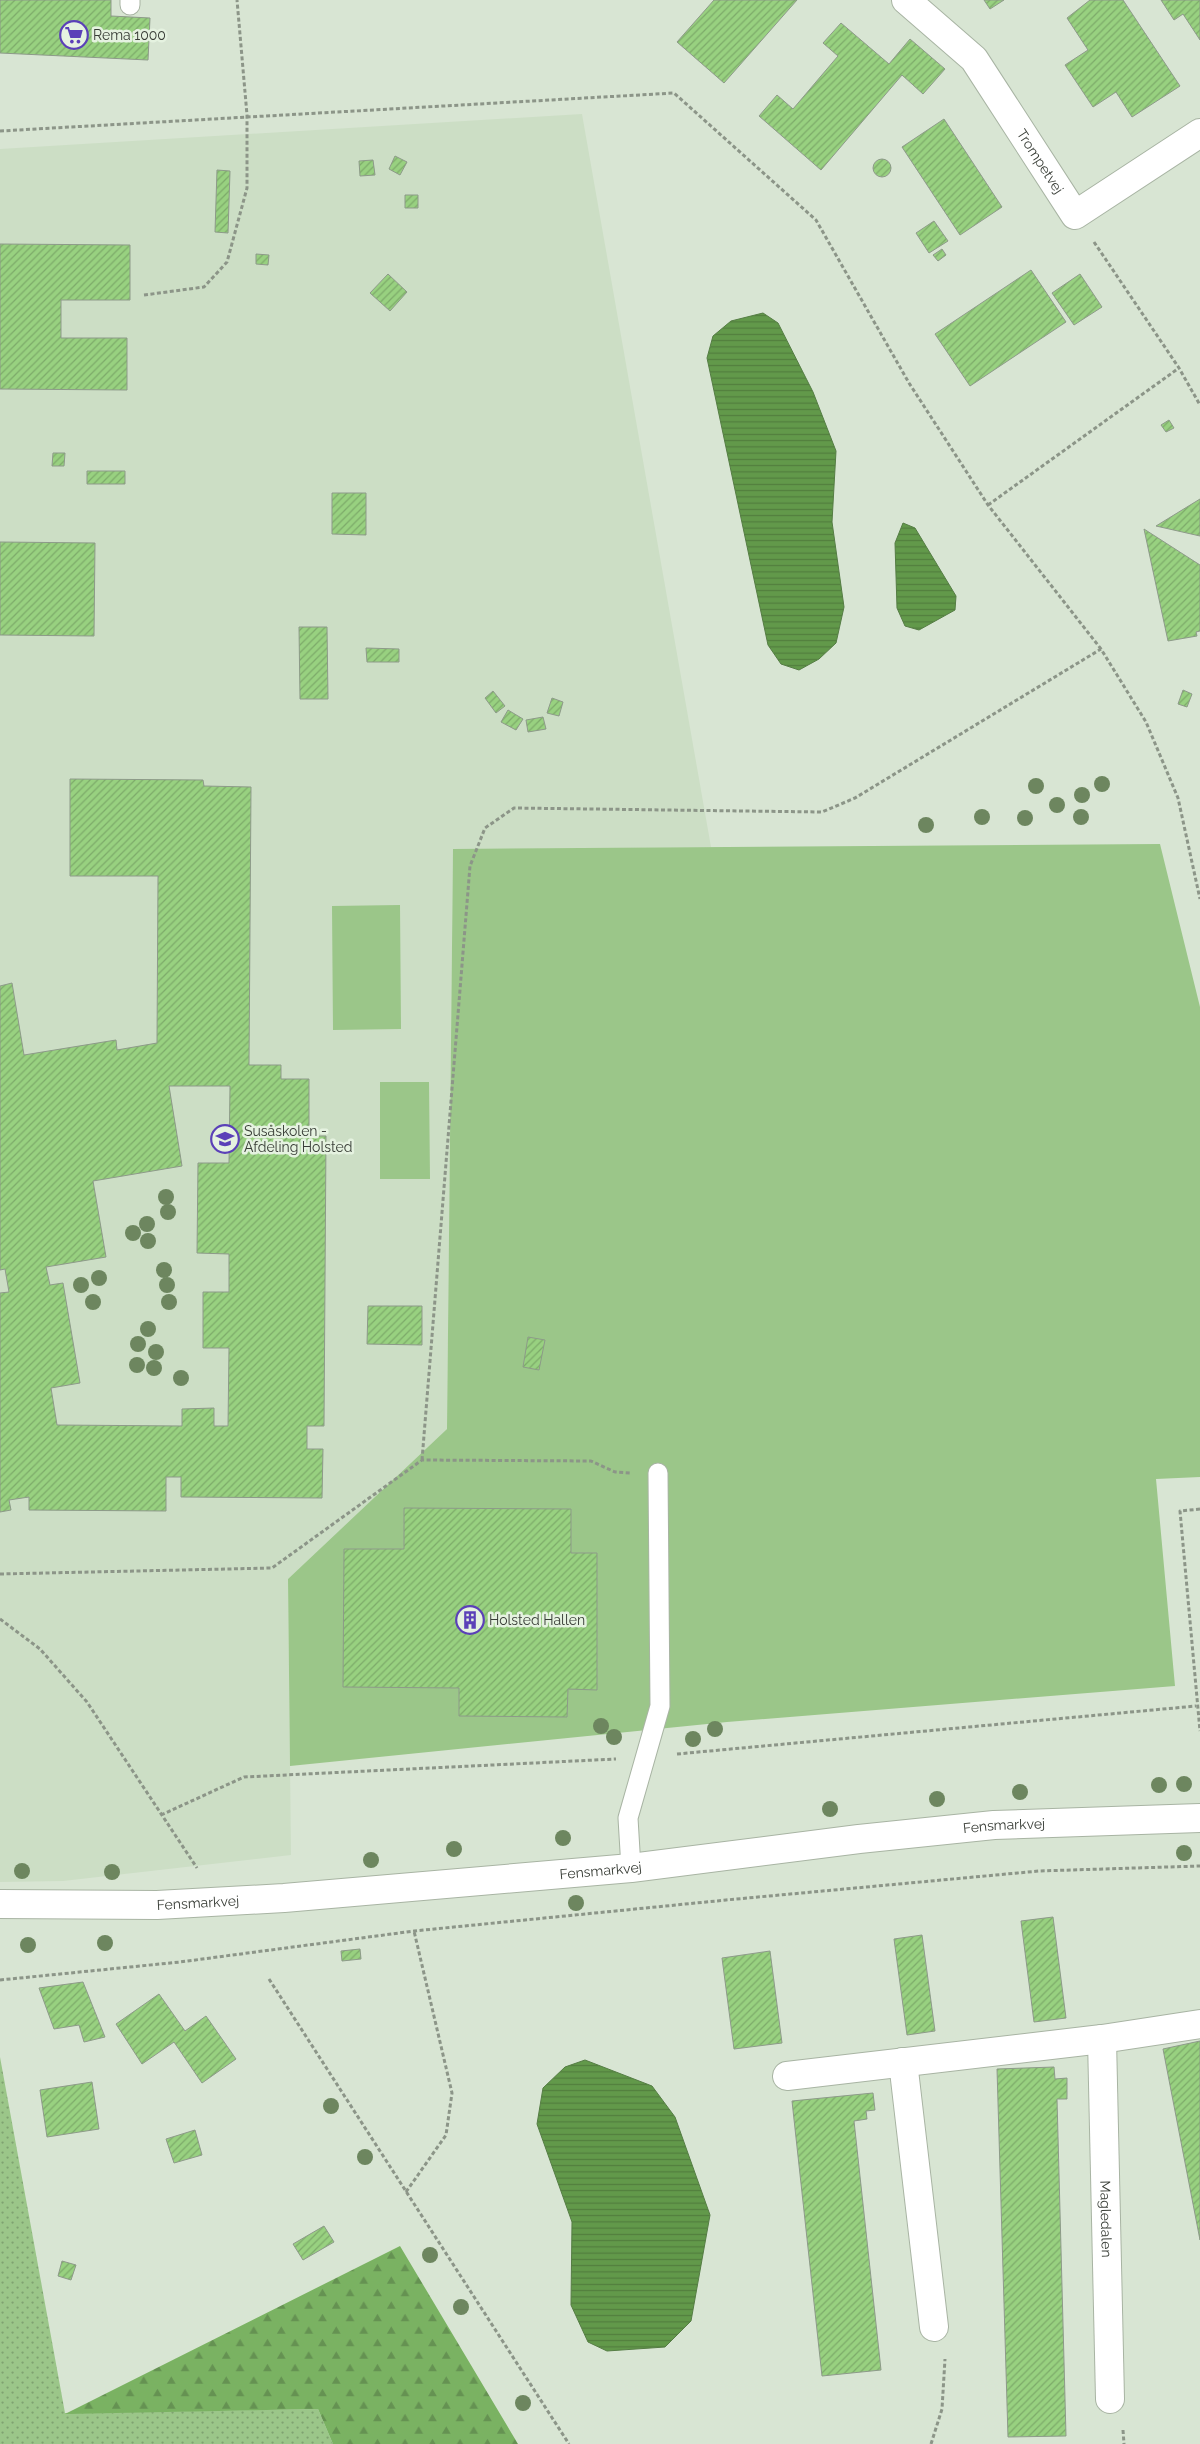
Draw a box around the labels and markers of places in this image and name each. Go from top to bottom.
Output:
supermarket icon: Rema 1000 [59,20,89,50]
place label: Rema 1000 [93,27,166,43]
place label: Susåskolen - Afdeling Holsted [244,1123,352,1155]
school or university icon: Susåskolen - Afdeling Holsted [210,1124,240,1154]
building icon: Holsted Hallen [455,1605,485,1635]
place label: Holsted Hallen [489,1612,585,1628]

